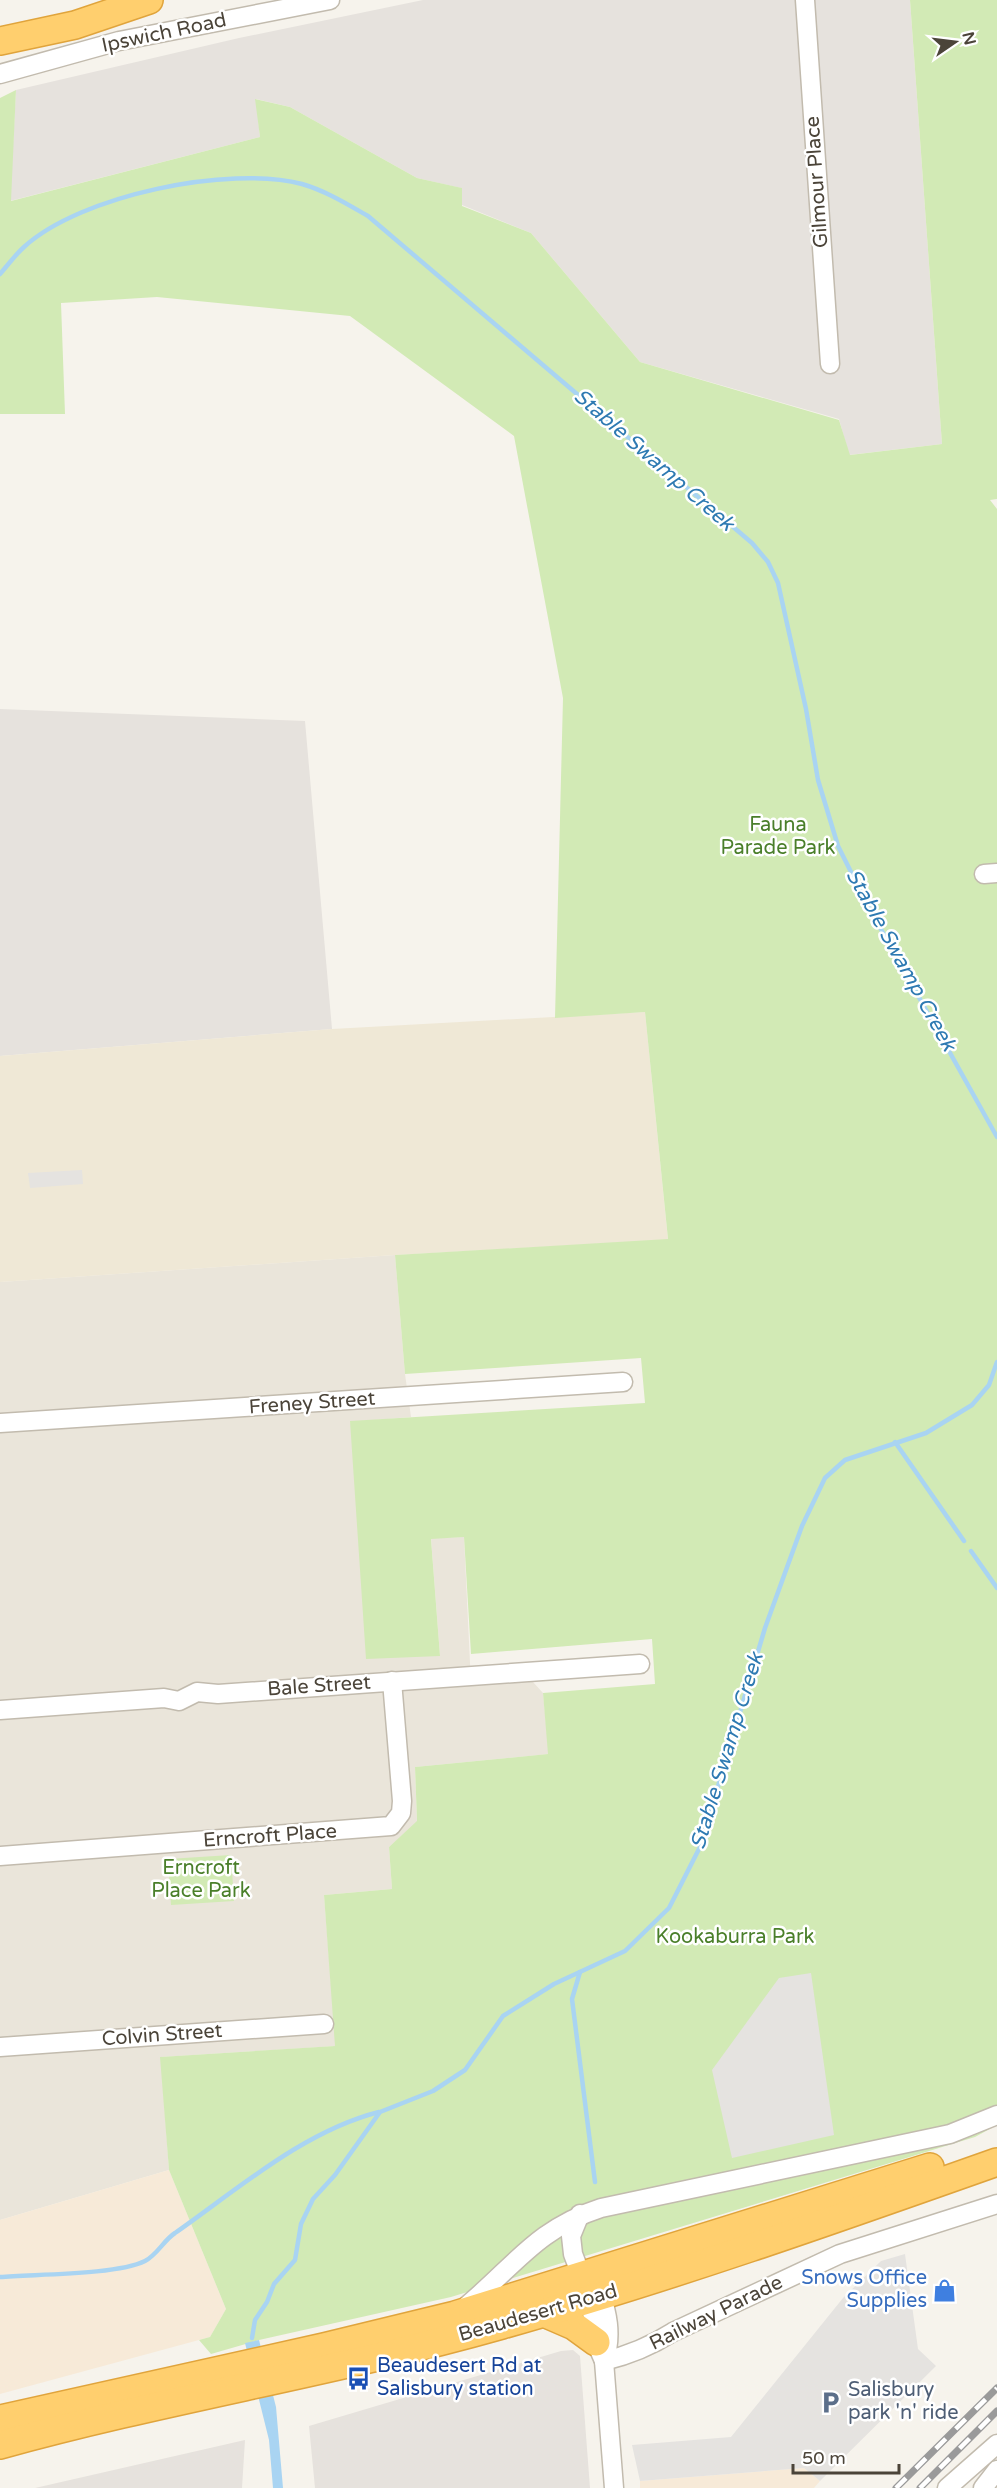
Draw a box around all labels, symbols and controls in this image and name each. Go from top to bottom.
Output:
street label: Ipswich Road [100,8,228,58]
north arrow [925,12,985,72]
text: N [957,30,980,47]
street label: Gilmour Place [800,115,834,249]
water label: Stable Swamp Creek [569,384,740,537]
park label: Fauna Parade Park [721,813,836,860]
water label: Stable Swamp Creek [841,865,962,1057]
street label: Freney Street [248,1387,376,1419]
water label: Stable Swamp Creek [685,1648,769,1852]
street label: Bale Street [266,1670,372,1702]
street label: Erncroft Place [202,1819,338,1853]
park label: Erncroft Place Park [151,1856,251,1903]
park label: Kookaburra Park [656,1925,815,1949]
street label: Colvin Street [101,2019,223,2051]
place label: Snows Office Supplies [801,2266,927,2313]
street label: Railway Parade [645,2270,787,2356]
shop icon: Snows Office Supplies [932,2277,958,2303]
street label: Beaudesert Road [456,2279,620,2347]
place label: Beaudesert Rd at Salisbury station [377,2354,542,2401]
bus stop icon: Beaudesert Rd at Salisbury station [346,2365,372,2391]
place label: Salisbury park 'n' ride [848,2378,958,2425]
parking icon: Salisbury park 'n' ride [817,2389,843,2415]
scale bar [793,2437,900,2475]
text: 50 m [802,2447,846,2469]

